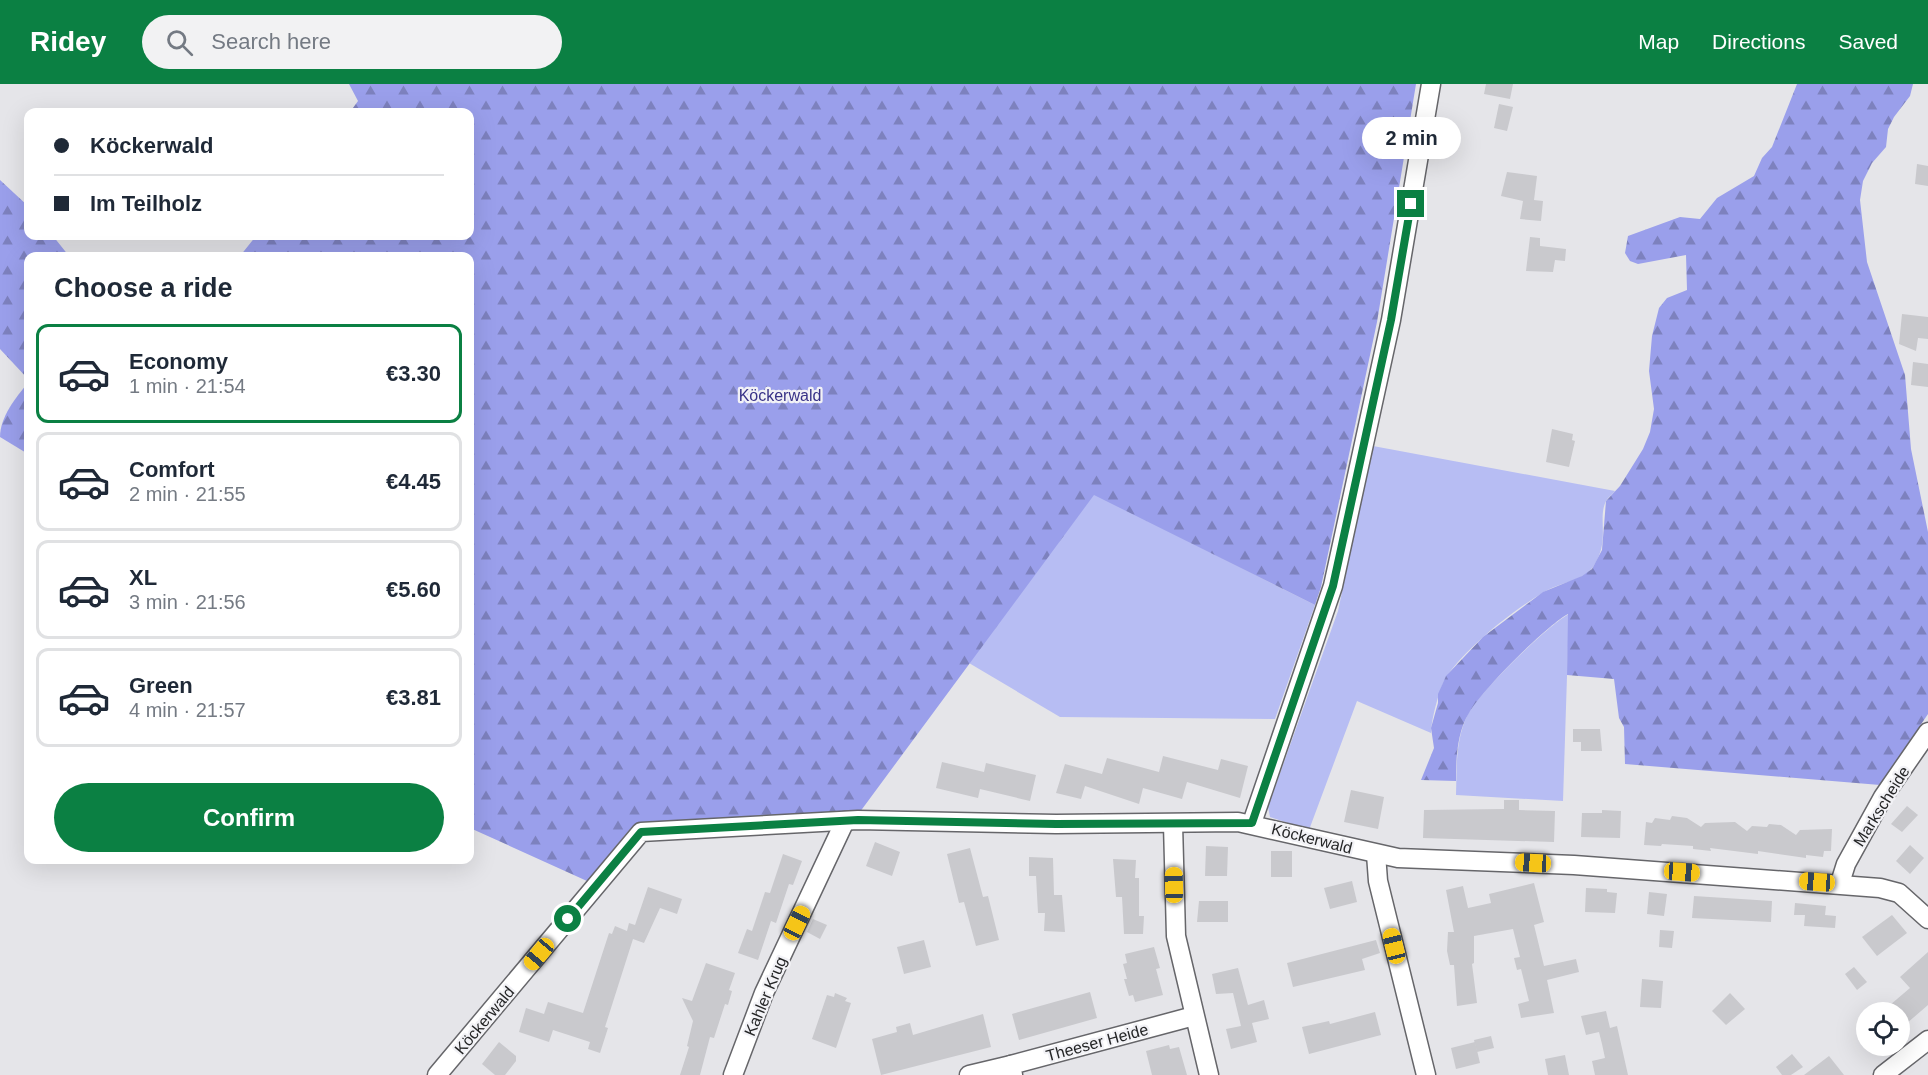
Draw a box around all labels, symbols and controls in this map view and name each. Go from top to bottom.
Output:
search box [142,15,562,69]
text: Ridey [30,26,106,57]
icon: search [163,26,196,59]
text: Search here [211,29,331,54]
text: Map [1638,30,1679,53]
text: Directions [1712,30,1805,53]
text: Saved [1838,30,1898,53]
callout: 2 min [1362,117,1460,159]
text: 2 min [1385,127,1438,149]
text: Köckerwald [90,133,214,158]
route end [1397,190,1424,217]
text: Im Teilholz [90,191,202,216]
text: Choose a ride [54,273,233,303]
icon: car [57,347,111,401]
text: Economy [129,349,228,374]
text: €3.30 [386,361,441,386]
text: 1 min · 21:54 [129,375,246,397]
park label: Köckerwald [739,387,821,404]
icon: car [57,455,111,509]
text: Comfort [129,457,215,482]
text: €4.45 [386,469,441,494]
text: 2 min · 21:55 [129,483,246,505]
icon: car [57,563,111,617]
text: XL [129,565,157,590]
text: €5.60 [386,577,441,602]
text: 3 min · 21:56 [129,591,246,613]
icon: car [57,671,111,725]
text: Green [129,673,193,698]
text: €3.81 [386,685,441,710]
text: 4 min · 21:57 [129,699,246,721]
street label: Markscheide [1850,763,1913,849]
button: Confirm [54,783,444,852]
street label: Köckerwald [1270,820,1354,857]
car [1515,853,1551,873]
car [1663,862,1701,882]
car [1165,867,1183,903]
car [1798,872,1836,892]
car [781,903,813,943]
route start [554,905,581,932]
car [1381,926,1407,966]
car [521,934,557,974]
street label: Kahler Krug [741,954,790,1038]
street label: Köckerwald [451,983,517,1057]
map controls [1856,1002,1910,1056]
button: locate [1856,1002,1910,1056]
street label: Theeser Heide [1044,1021,1150,1064]

